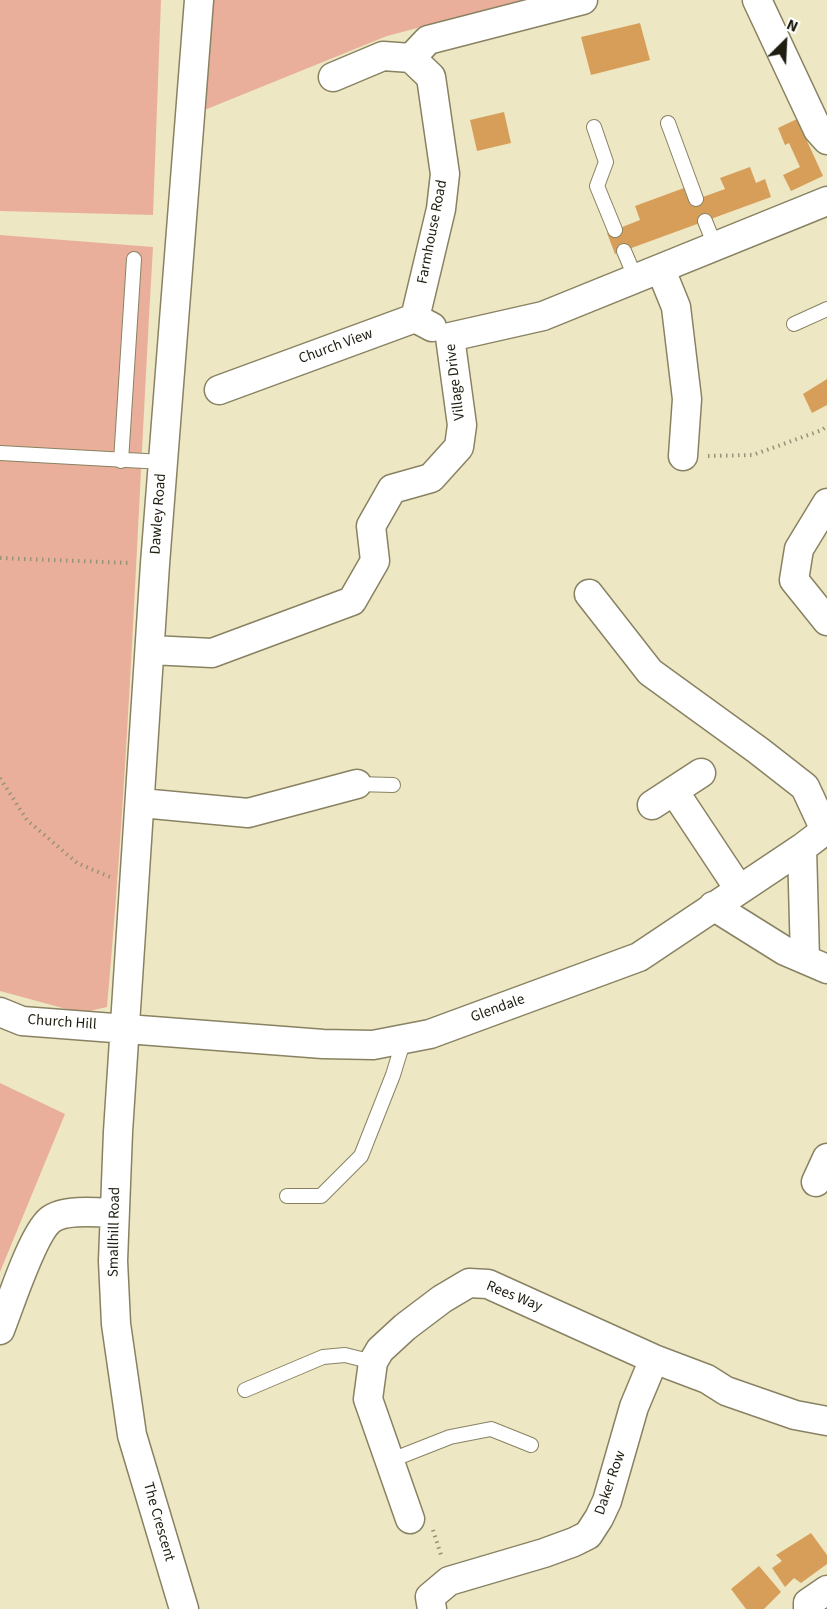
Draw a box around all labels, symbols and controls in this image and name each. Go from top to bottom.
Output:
north arrow [755,12,815,72]
text: N [783,13,802,38]
street label: Farmhouse Road [414,179,452,285]
street label: Church View [296,325,376,369]
street label: Village Drive [442,343,470,421]
street label: Dawley Road [147,473,171,555]
street label: Glendale [469,991,527,1027]
street label: Church Hill [27,1012,97,1034]
street label: Smallhill Road [105,1187,125,1277]
street label: Rees Way [483,1278,545,1316]
street label: Daker Row [592,1448,630,1518]
street label: The Crescent [138,1480,178,1564]

